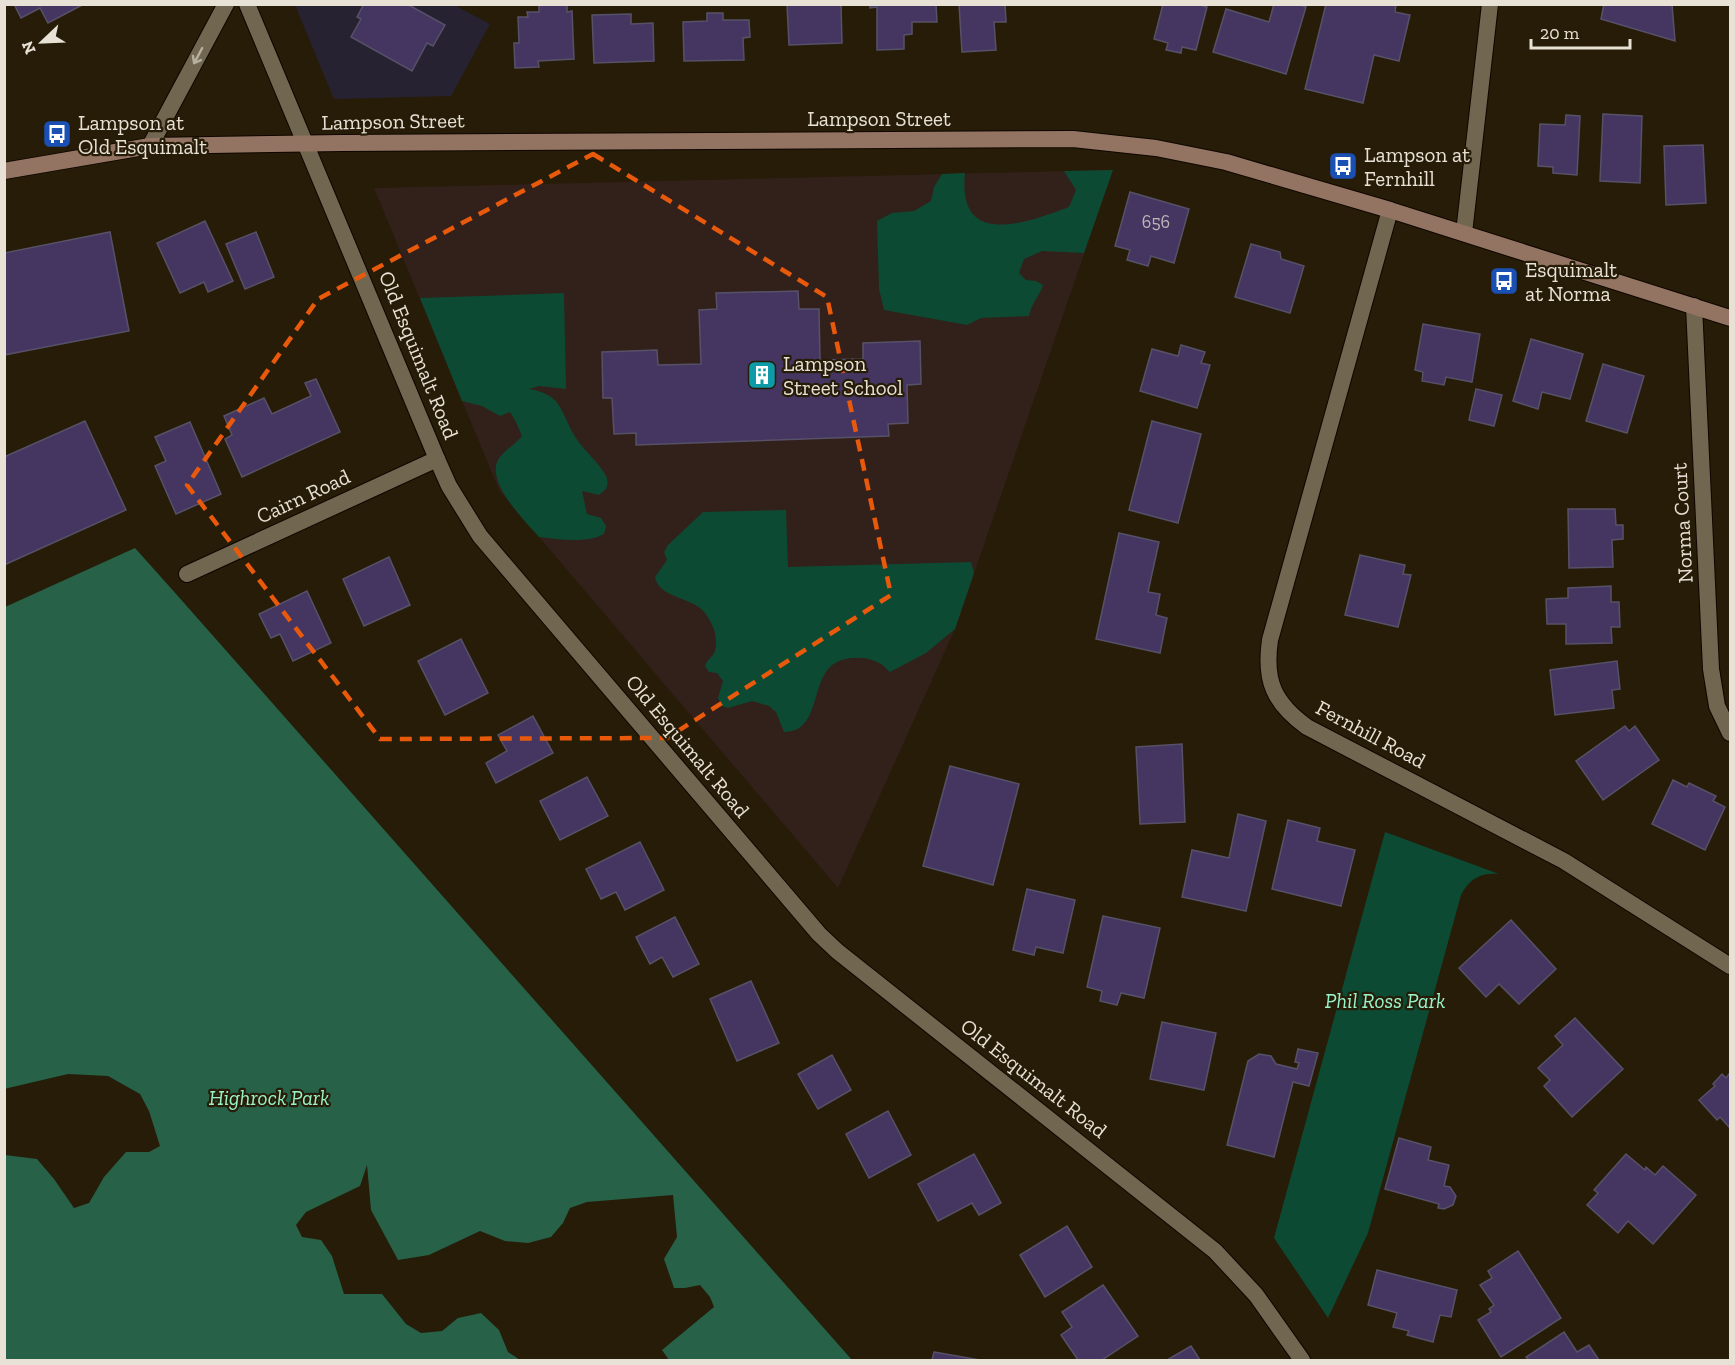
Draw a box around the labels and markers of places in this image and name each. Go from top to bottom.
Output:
place label: Lampson at Old Esquimalt [78,110,207,159]
bus stop icon: Lampson at Old Esquimalt [41,118,73,150]
place label: Lampson at Fernhill [1364,142,1470,191]
bus stop icon: Lampson at Fernhill [1327,150,1359,182]
place label: Esquimalt at Norma [1525,257,1617,306]
bus stop icon: Esquimalt at Norma [1488,265,1520,297]
place label: Lampson Street School [783,351,903,400]
building icon: Lampson Street School [746,359,778,391]

